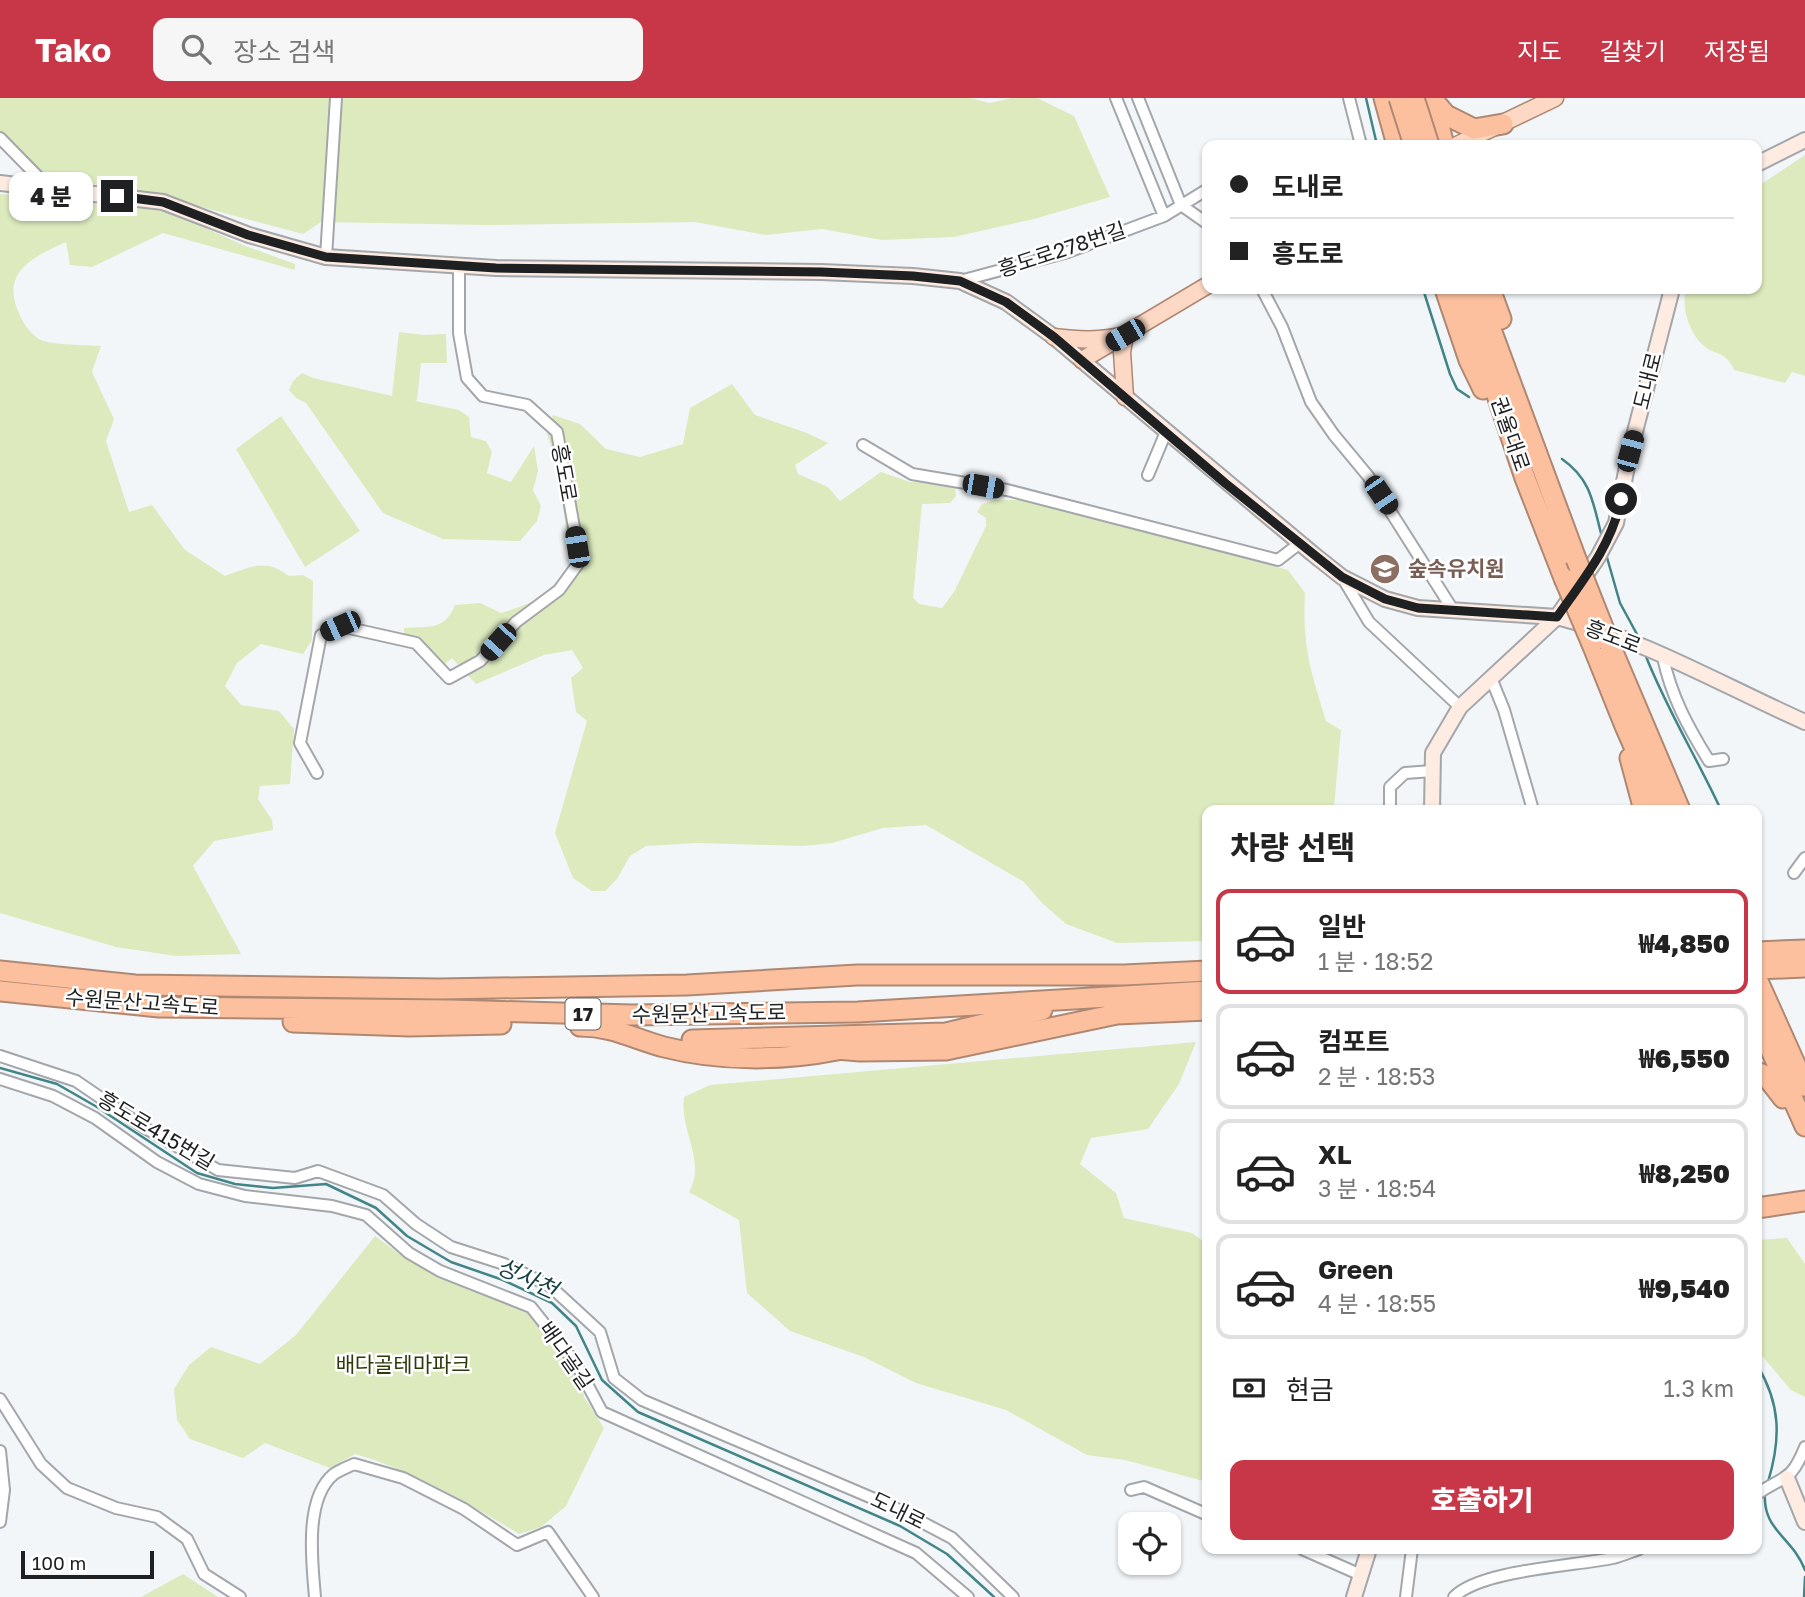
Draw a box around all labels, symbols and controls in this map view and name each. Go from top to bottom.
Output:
search box [153,18,643,81]
text: Tako [35,30,111,69]
icon: search [177,30,215,68]
text: 장소 검색 [233,36,335,67]
text: 지도 [1517,36,1562,65]
text: 길찾기 [1600,36,1666,65]
text: 저장됨 [1704,36,1770,65]
text: 도내로 [1272,171,1344,202]
callout: 4 분 [9,172,92,220]
route end [101,180,133,212]
text: 4 분 [30,182,72,210]
street label: 흥도로278번길 [995,216,1129,282]
text: 흥도로 [1272,238,1344,269]
car [1102,315,1149,355]
street label: 도내로 [1627,349,1667,412]
street label: 권율대로 [1486,393,1536,474]
car [1615,428,1646,474]
street label: 흥도로 [547,442,583,504]
car [961,472,1006,500]
car [1361,472,1402,518]
route start [1605,483,1637,515]
car [564,525,591,569]
school or university icon: 숲속유치원 [1368,552,1402,586]
place label: 숲속유치원 [1408,555,1505,581]
car [317,608,364,644]
street label: 흥도로 [1582,614,1645,659]
car [477,619,520,665]
text: 차량 선택 [1230,828,1356,866]
icon: car [1234,910,1297,973]
text: 일반 [1318,911,1366,942]
text: ₩4,850 [1639,928,1730,959]
text: 1 분 · 18:52 [1318,947,1433,975]
street label: 수원문산고속도로 [64,984,220,1020]
road number: 17 [566,998,600,1030]
street label: 수원문산고속도로 [631,999,786,1027]
icon: car [1234,1025,1297,1088]
text: 컴포트 [1318,1026,1390,1057]
text: ₩6,550 [1639,1043,1730,1074]
text: 2 분 · 18:53 [1318,1062,1436,1090]
street label: 흥도로415번길 [93,1085,220,1175]
text: XL [1318,1139,1352,1170]
icon: car [1234,1140,1297,1203]
text: ₩8,250 [1639,1158,1730,1189]
text: 3 분 · 18:54 [1318,1174,1436,1202]
water label: 성사천 [493,1251,565,1304]
text: Green [1318,1254,1393,1285]
icon: car [1234,1255,1297,1318]
text: ₩9,540 [1639,1273,1730,1304]
text: 4 분 · 18:55 [1318,1289,1436,1317]
street label: 배다골길 [534,1316,600,1395]
park label: 배다골테마파크 [335,1351,471,1377]
icon: cash [1230,1369,1268,1407]
text: 현금 [1286,1374,1334,1405]
text: 1.3 km [1663,1374,1734,1402]
button: 호출하기 [1230,1460,1734,1540]
street label: 도내로 [867,1486,930,1534]
map controls [1118,1512,1181,1575]
button: locate [1118,1512,1181,1575]
scale bar [21,1548,154,1580]
text: 100 m [32,1551,86,1574]

